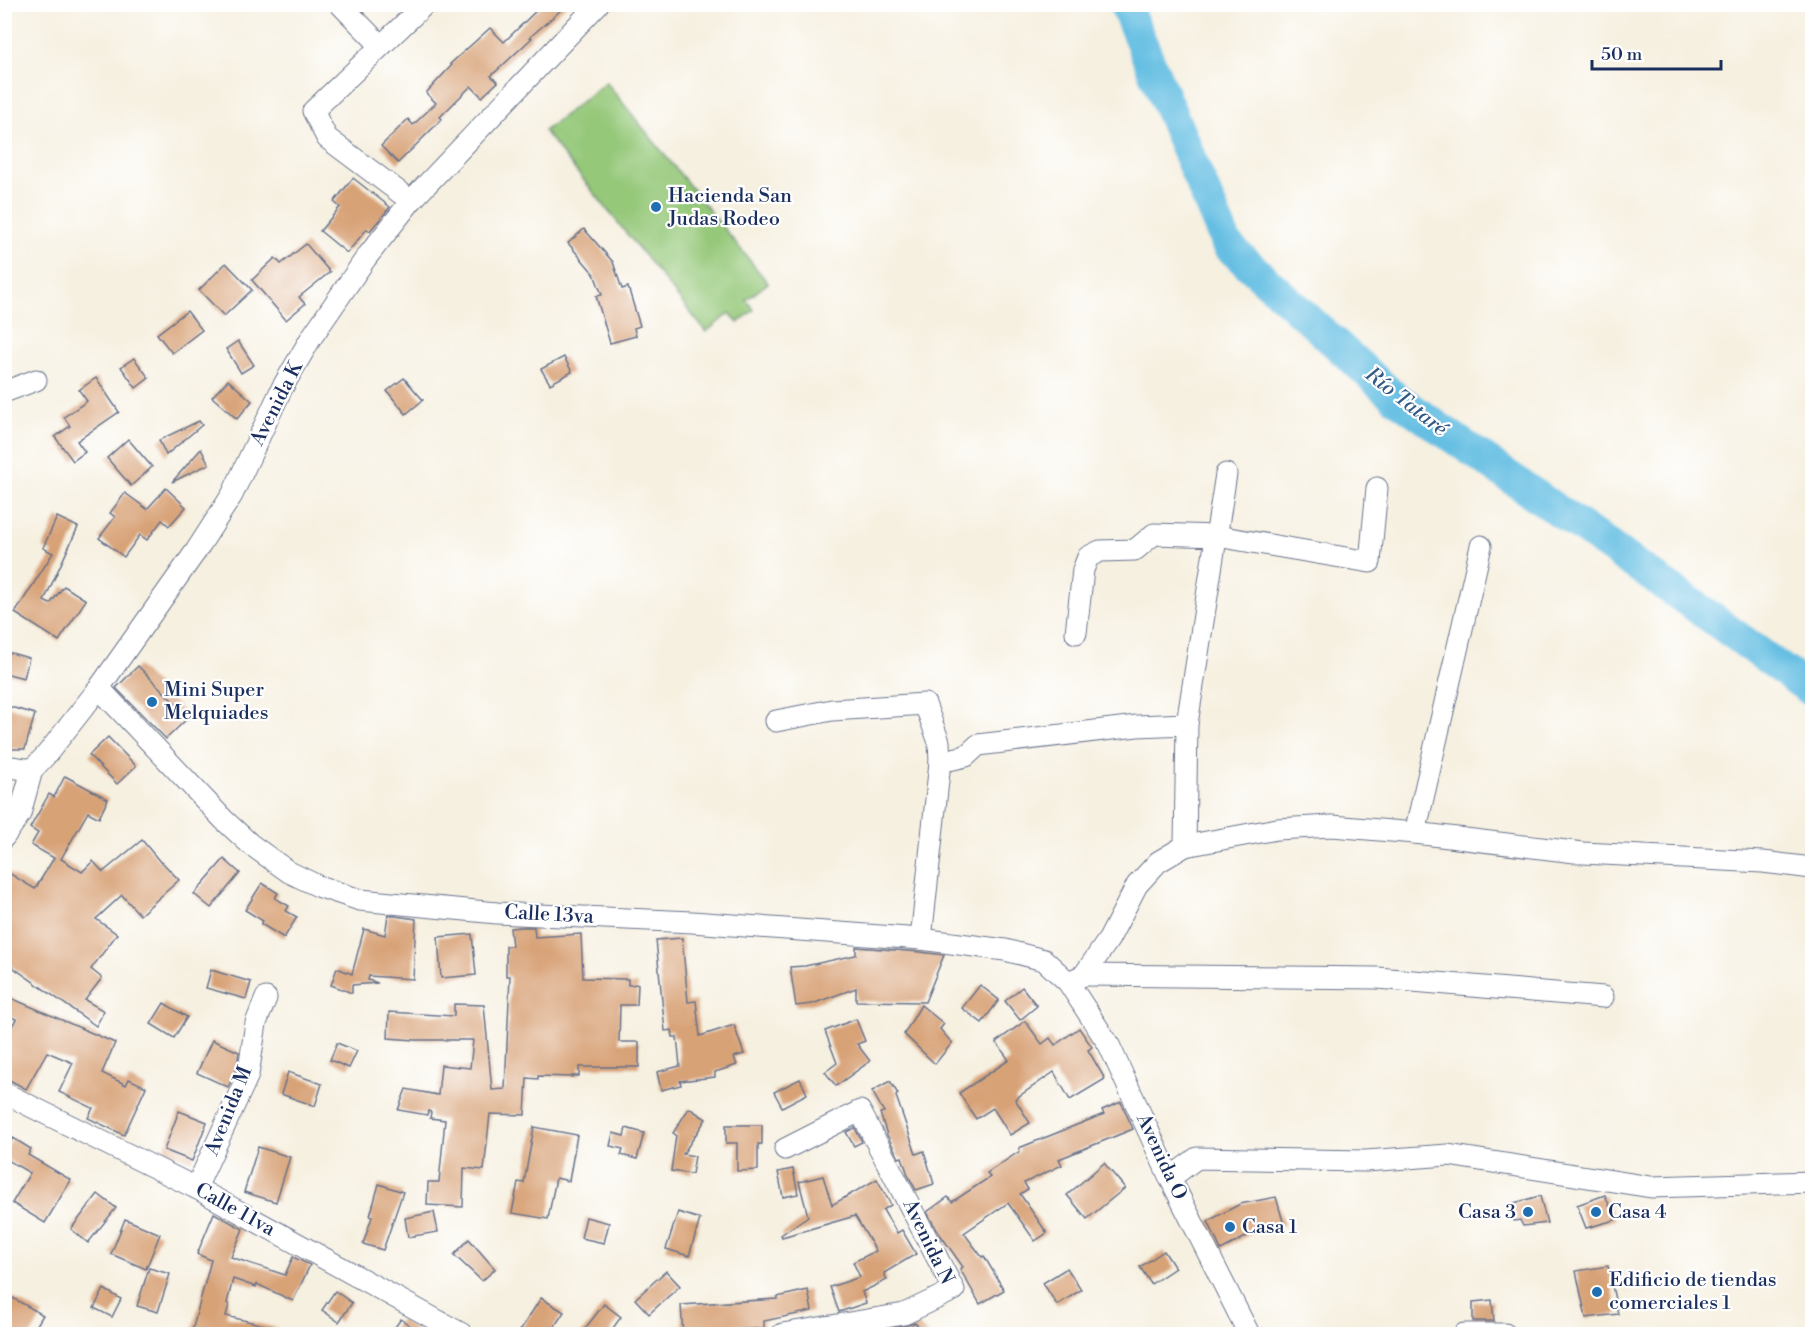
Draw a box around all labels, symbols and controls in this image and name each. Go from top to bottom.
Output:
scale bar [1592,33,1721,71]
text: 50 m [1601,43,1643,66]
place label: Hacienda San Judas Rodeo [667,184,792,232]
marker: Hacienda San Judas Rodeo [649,200,663,214]
street label: Avenida K [245,356,309,451]
water label: Río Tataré [1359,361,1453,443]
place label: Mini Super Melquiades [164,678,268,726]
marker: Mini Super Melquiades [145,695,159,709]
street label: Calle 13va [504,900,595,930]
street label: Avenida M [199,1062,258,1160]
street label: Avenida O [1130,1109,1192,1204]
street label: Calle 11va [191,1178,280,1243]
street label: Avenida N [896,1195,959,1289]
place label: Casa 3 [1458,1200,1516,1225]
place label: Casa 4 [1608,1200,1667,1225]
marker: Casa 3 [1521,1205,1535,1219]
marker: Casa 4 [1589,1205,1603,1219]
place label: Casa 1 [1242,1215,1298,1240]
marker: Casa 1 [1223,1220,1237,1234]
place label: Edificio de tiendas comerciales 1 [1609,1268,1777,1316]
marker: Edificio de tiendas comerciales 1 [1590,1285,1604,1299]

